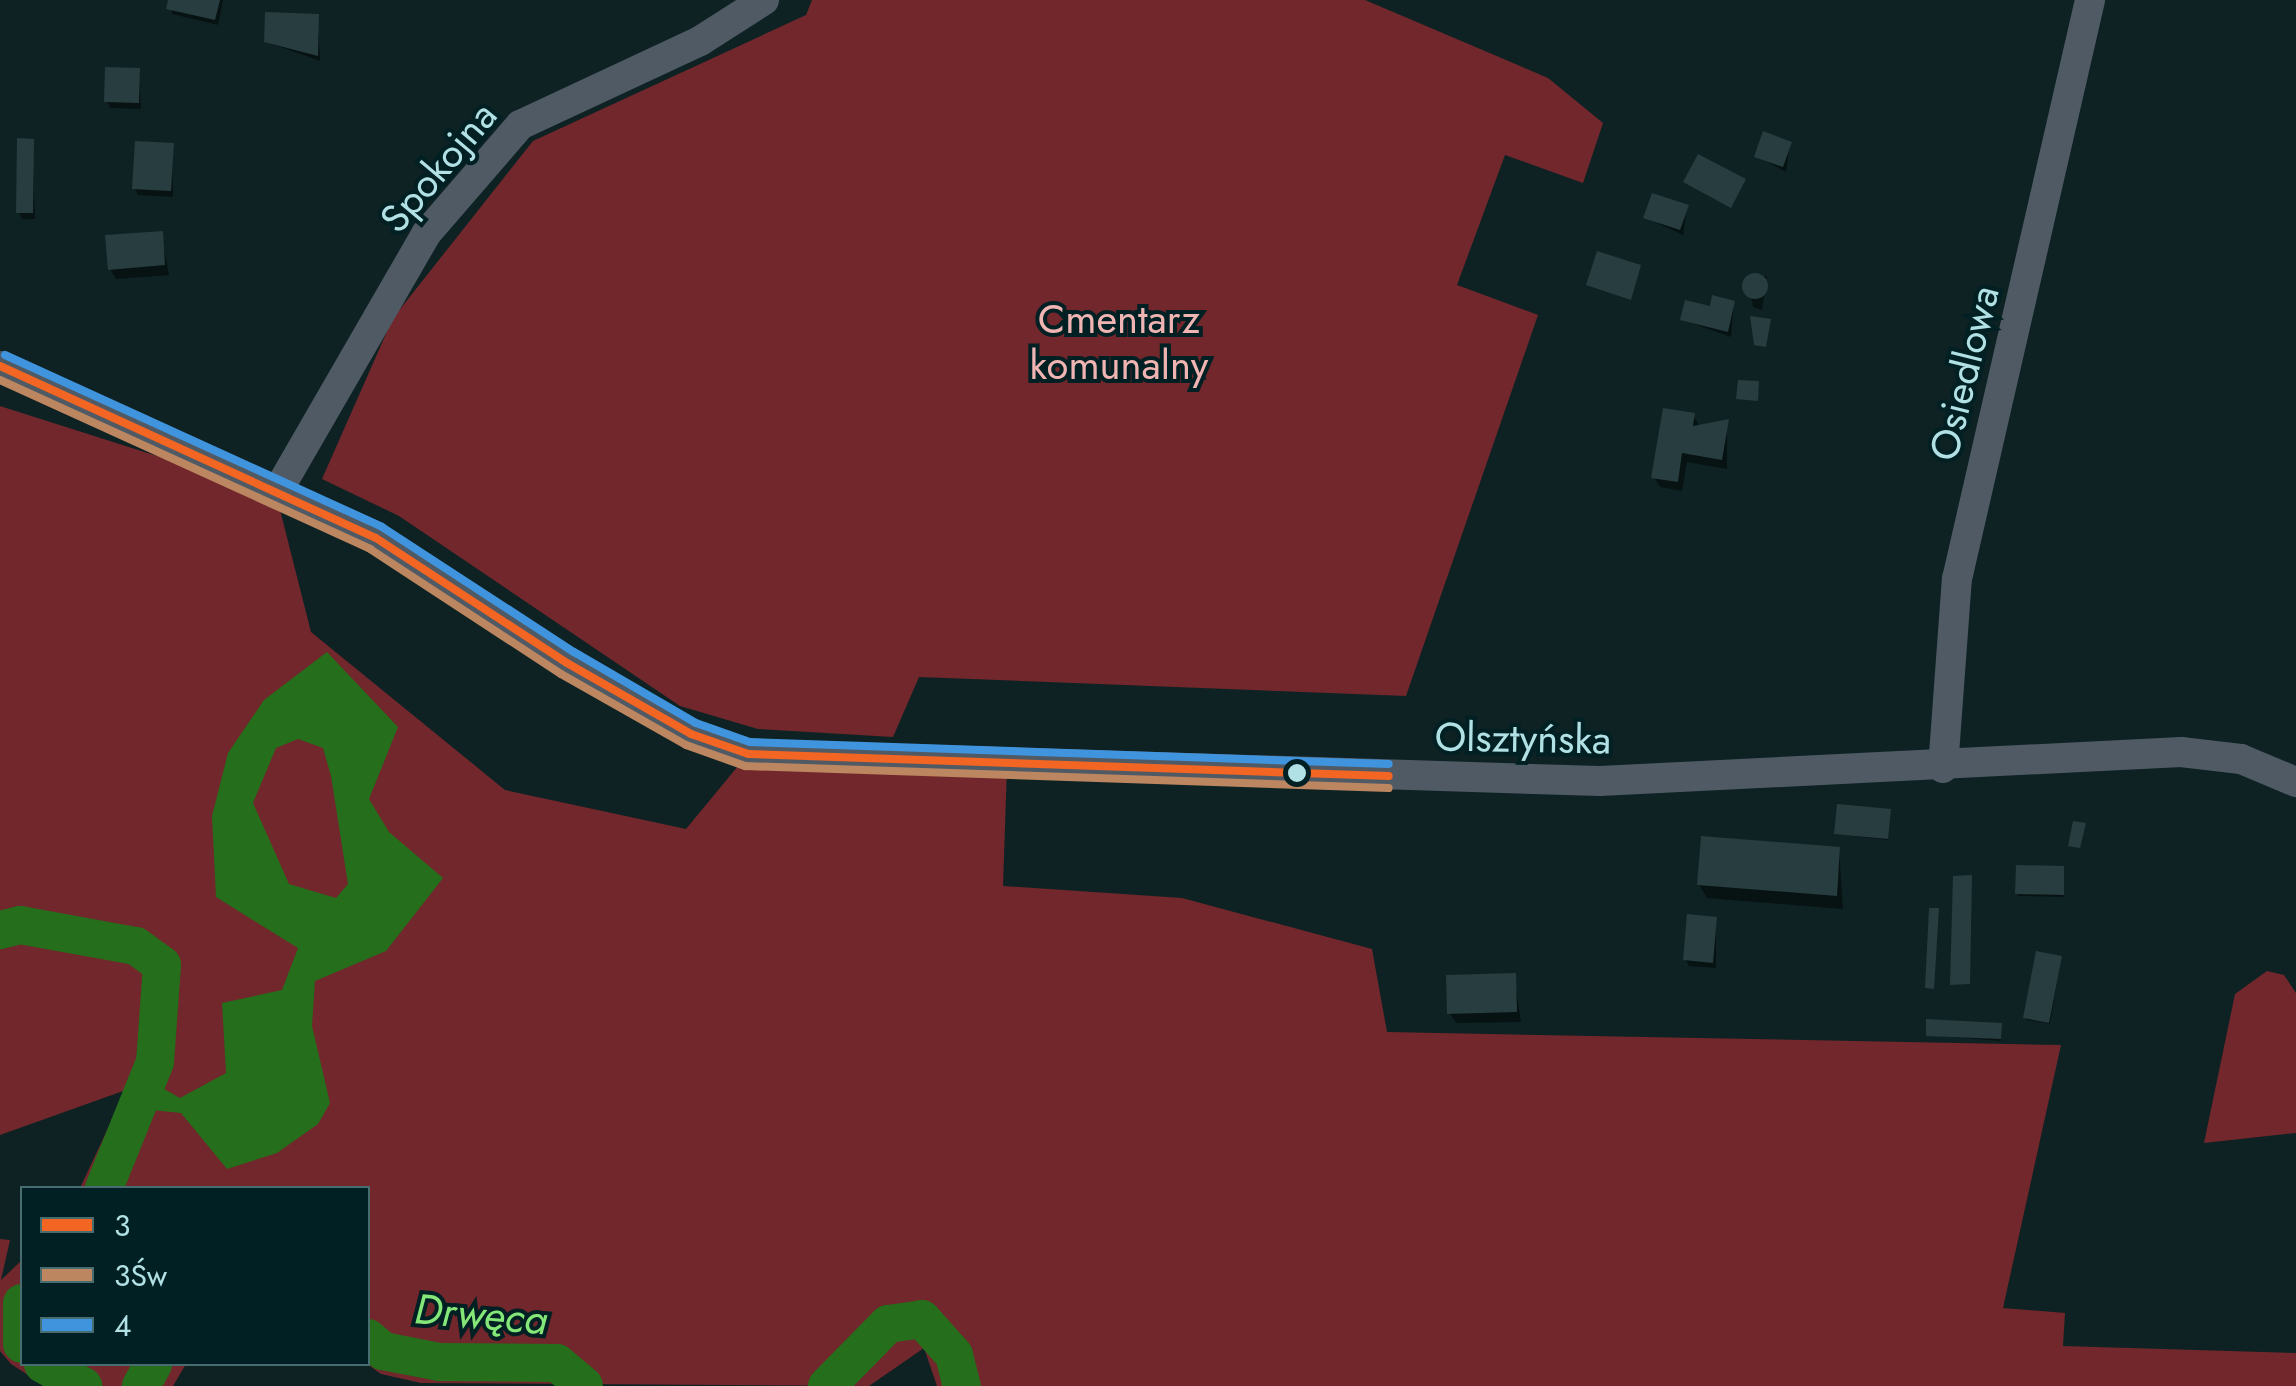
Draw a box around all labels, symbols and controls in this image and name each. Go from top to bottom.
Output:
street label: Spokojna [370,92,506,242]
street label: Osiedlowa [1919,281,2009,465]
park label: Cmentarz komunalny [1030,295,1208,389]
street label: Olsztyńska [1434,712,1612,764]
unlabelled marker [1287,763,1307,783]
legend [20,1186,370,1366]
text: 3 [114,1204,130,1247]
text: 3Św [114,1254,167,1297]
water label: Drwęca [412,1284,550,1346]
text: 4 [114,1304,132,1347]

